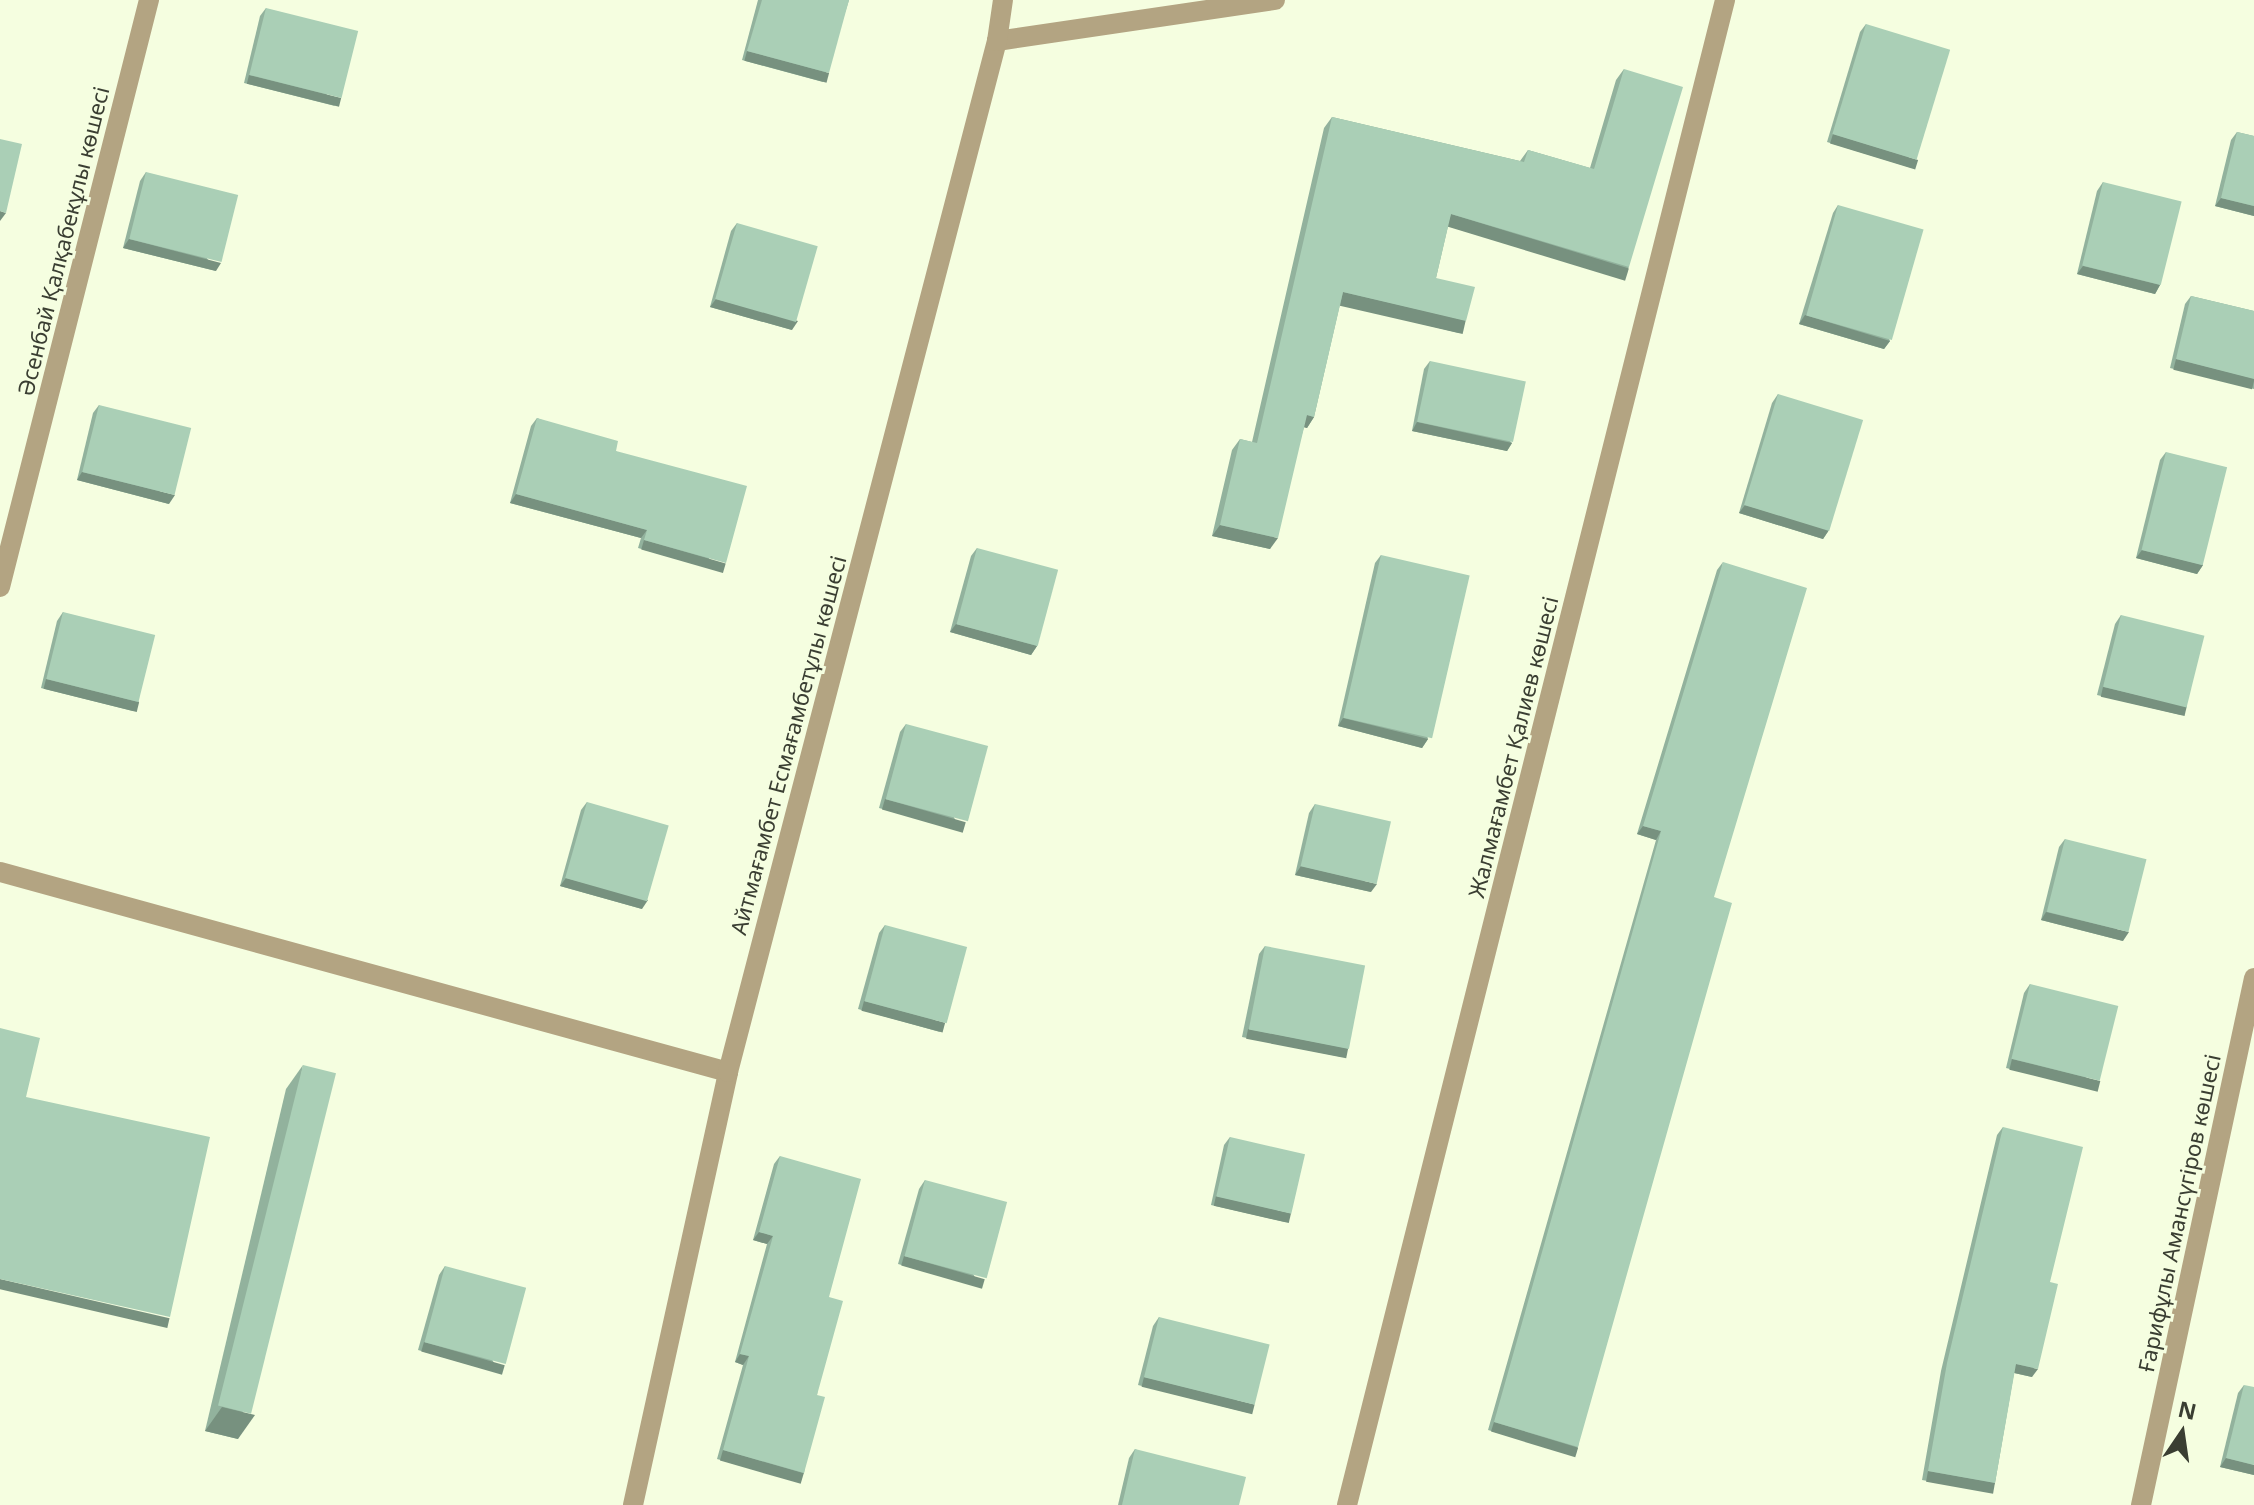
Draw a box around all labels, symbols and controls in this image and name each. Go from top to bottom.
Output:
street label: Әсенбай Қалқабекұлы көшесі [12,84,114,398]
street label: Айтмағамбет Есмағамбетұлы көшесі [725,553,851,937]
street label: Жалмағамбет Қалиев көшесі [1463,593,1563,901]
street label: Ғарифұлы Амансүгіров көшесі [2132,1052,2226,1374]
north arrow [2142,1393,2222,1473]
text: N [2175,1393,2199,1426]

